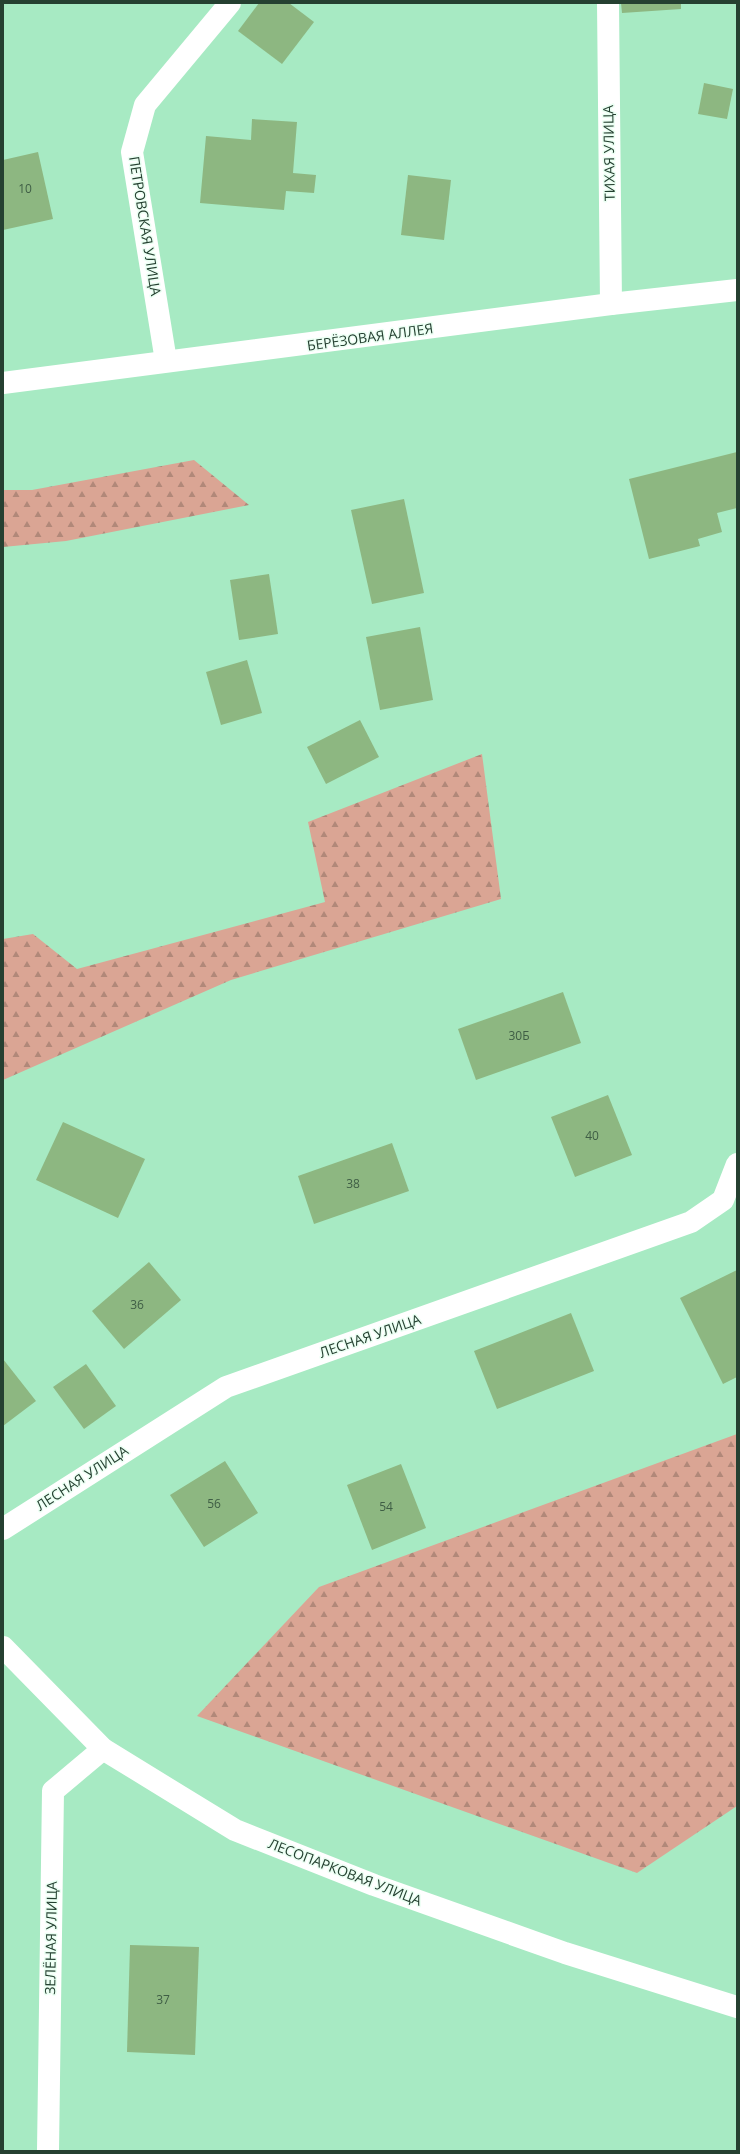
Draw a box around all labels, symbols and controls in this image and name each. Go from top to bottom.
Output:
street label: ТИХАЯ УЛИЦА [598,105,619,201]
street label: ПЕТРОВСКАЯ УЛИЦА [125,155,166,297]
house number: 10 [18,180,32,197]
street label: БЕРЁЗОВАЯ АЛЛЕЯ [306,318,434,355]
house number: 30Б [508,1027,530,1044]
house number: 40 [585,1127,599,1144]
house number: 38 [346,1175,360,1192]
house number: 36 [130,1296,144,1313]
street label: ЛЕСНАЯ УЛИЦА [316,1309,423,1362]
street label: ЛЕСНАЯ УЛИЦА [32,1441,132,1515]
house number: 56 [207,1495,221,1512]
house number: 54 [379,1498,393,1515]
street label: ЛЕСОПАРКОВАЯ УЛИЦА [266,1833,425,1910]
street label: ЗЕЛЁНАЯ УЛИЦА [40,1881,61,1995]
house number: 37 [156,1991,170,2008]

